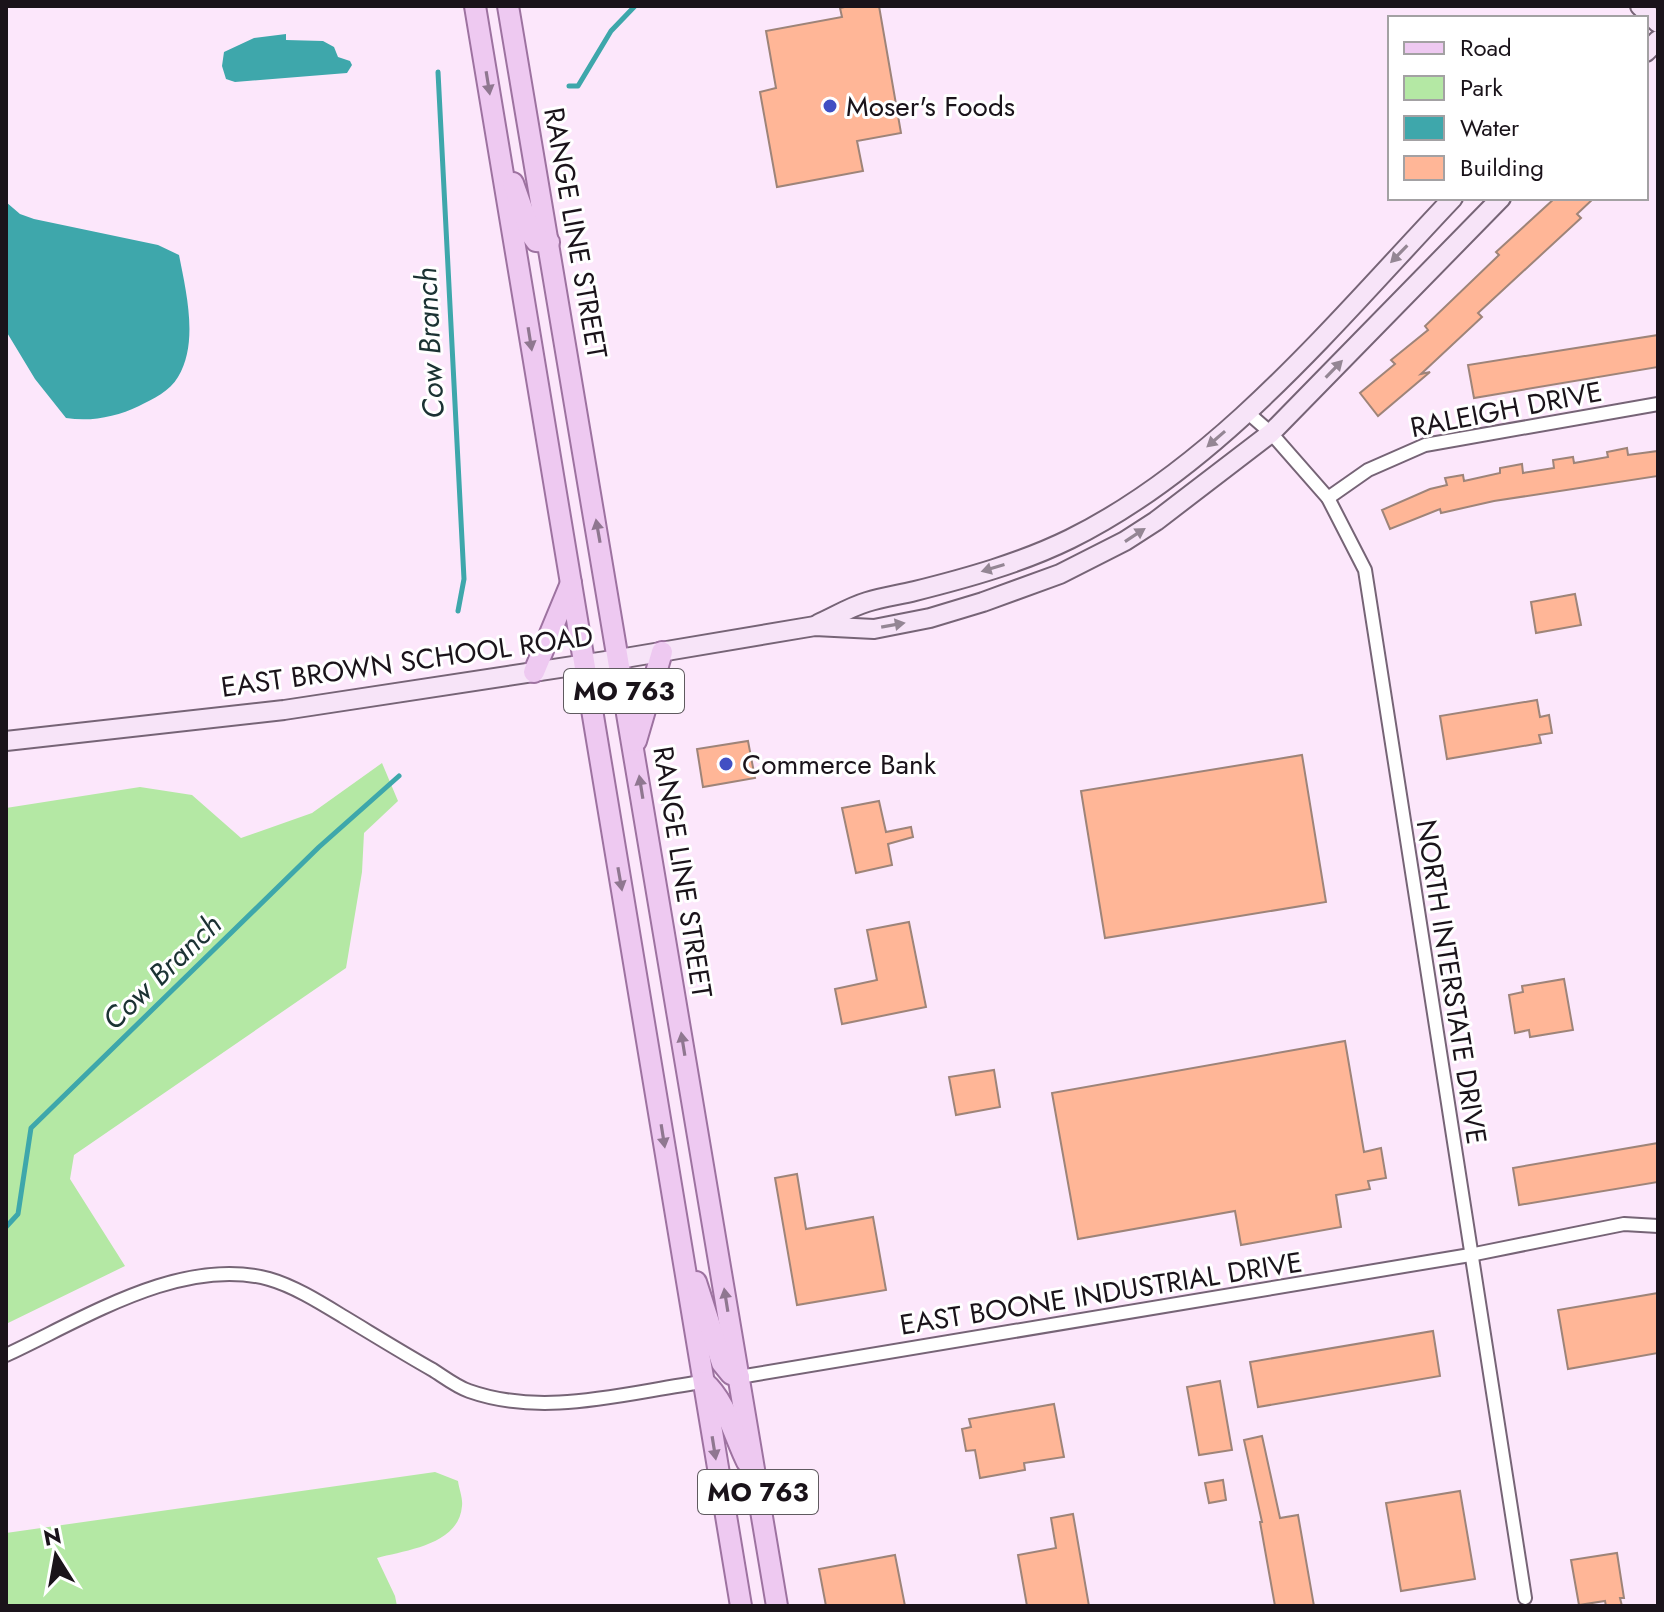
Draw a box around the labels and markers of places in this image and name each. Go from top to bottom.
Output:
place label: Moser's Foods [846,86,1015,127]
marker: Moser's Foods [821,97,839,115]
place label: Commerce Bank [742,744,937,785]
marker: Commerce Bank [717,755,735,773]

